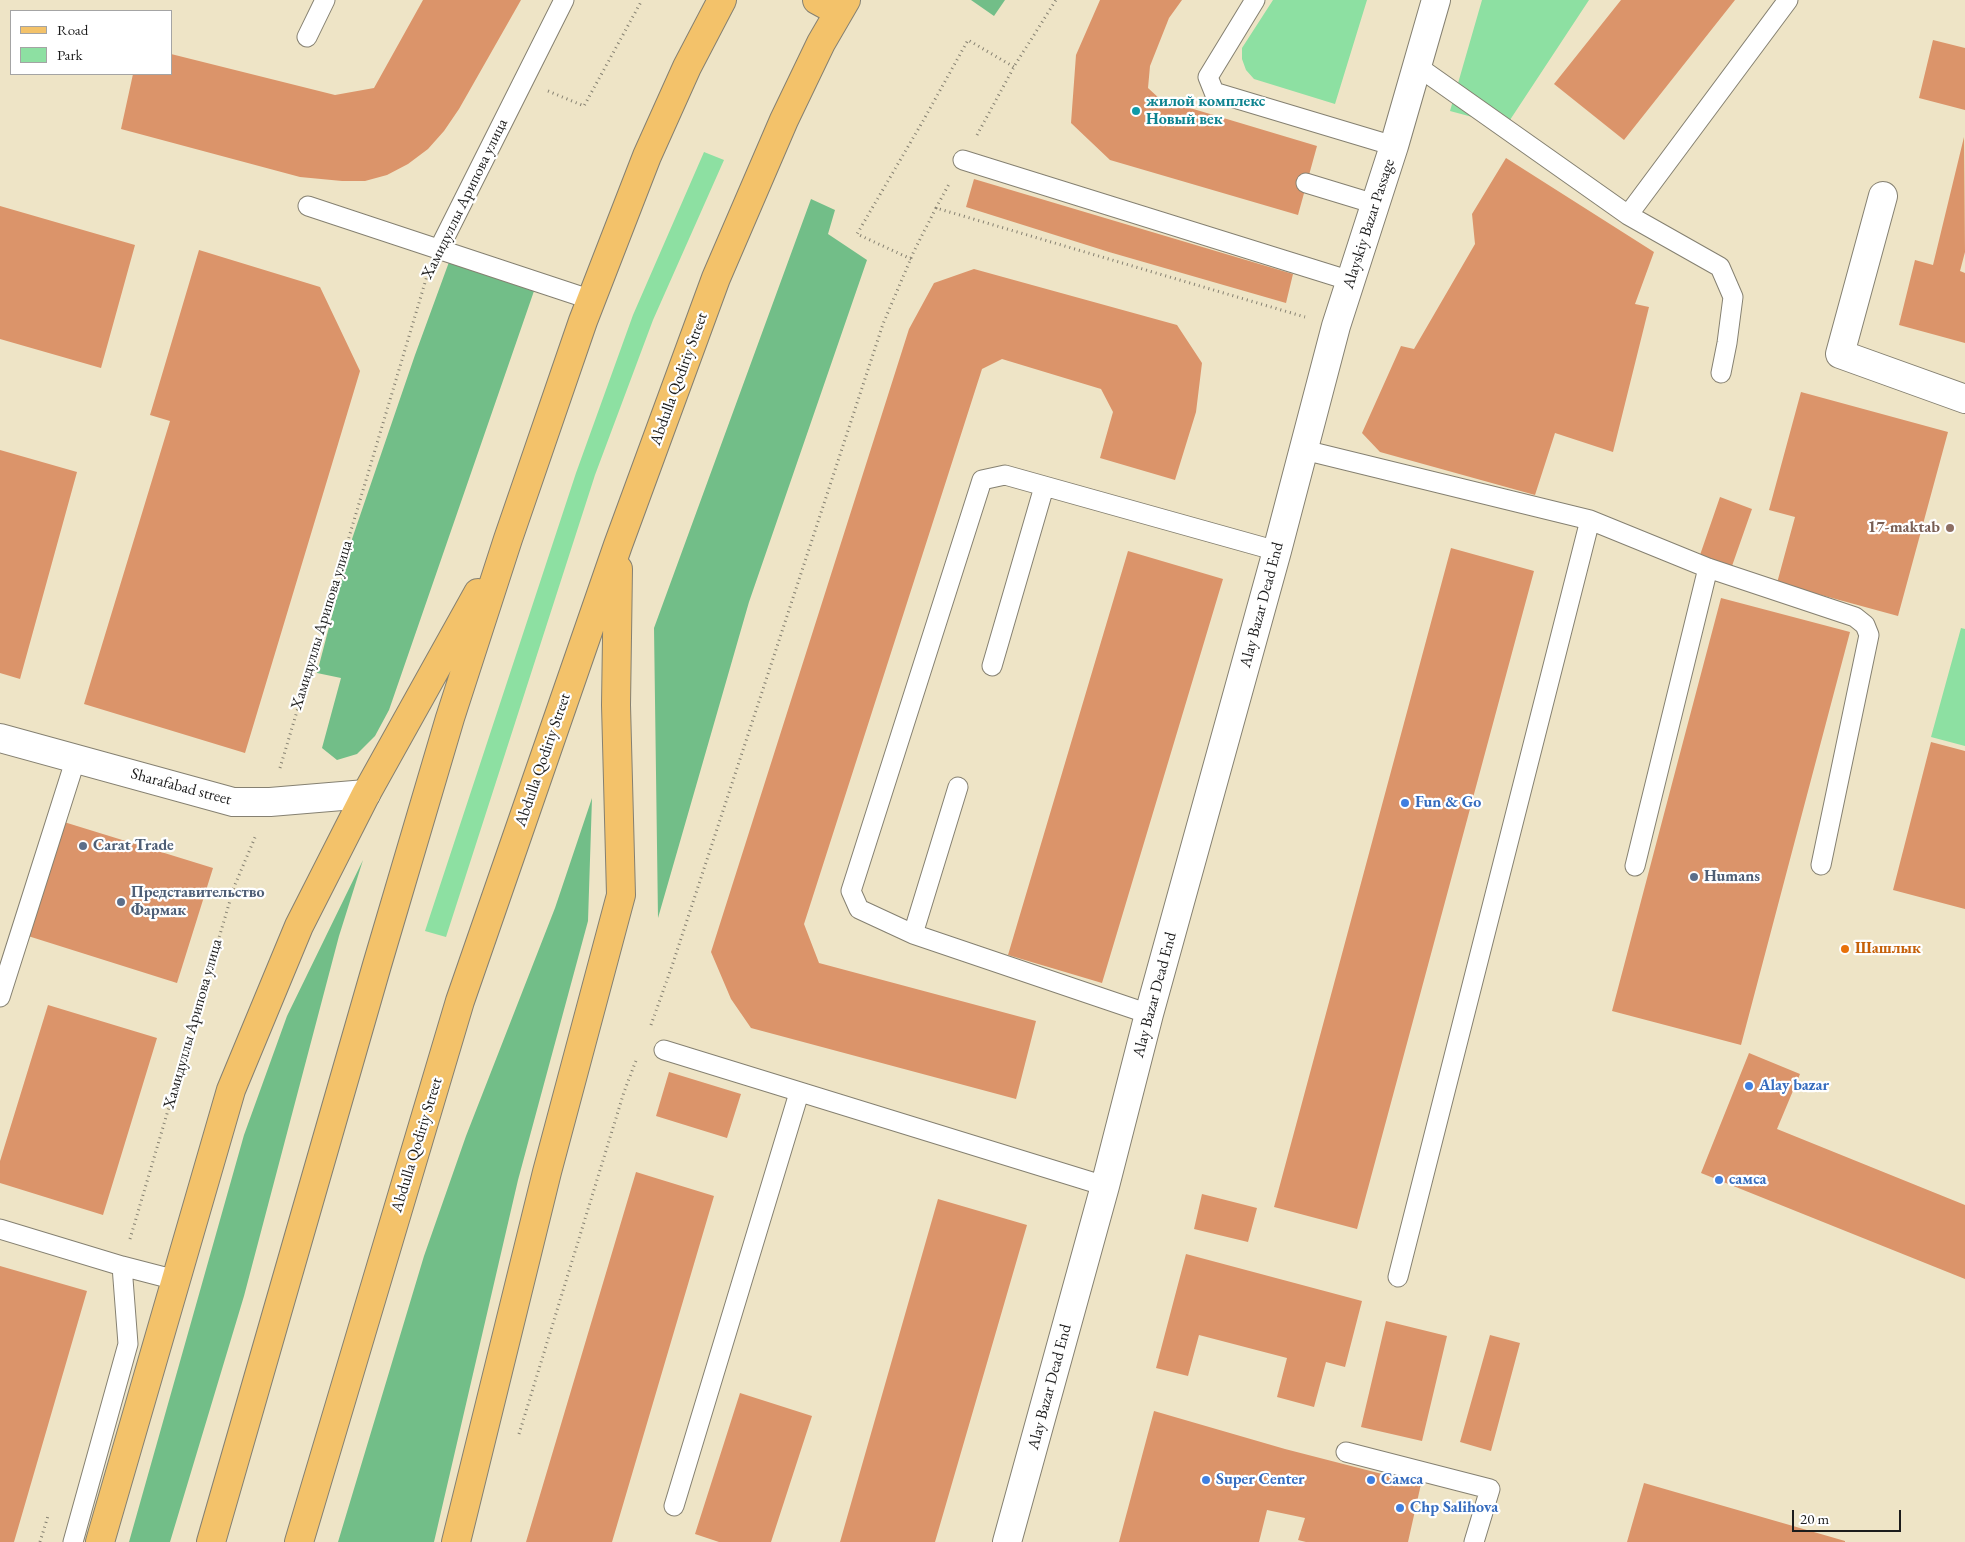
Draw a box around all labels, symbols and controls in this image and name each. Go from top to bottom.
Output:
legend [10,10,172,75]
text: Road [57,20,88,39]
text: Park [57,45,83,64]
place label: жилой комплекс Новый век [1146,92,1265,130]
marker: жилой комплекс Новый век [1130,105,1142,117]
street label: Хамидуллы Арипова улица [418,116,512,282]
street label: Alayskiy Bazar Passage [1339,157,1399,291]
street label: Abdulla Qodiriy Street [646,310,712,448]
place label: 17-maktab [1868,518,1940,538]
marker: 17-maktab [1944,522,1956,534]
street label: Хамидуллы Арипова улица [287,538,357,712]
street label: Alay Bazar Dead End [1236,540,1288,670]
street label: Abdulla Qodiriy Street [511,691,575,829]
street label: Sharafabad street [129,764,233,810]
place label: Fun & Go [1415,793,1481,813]
marker: Fun & Go [1399,797,1411,809]
place label: Carat Trade [93,836,174,856]
marker: Carat Trade [77,840,89,852]
place label: Humans [1704,867,1760,887]
marker: Humans [1688,871,1700,883]
place label: Представительство Фармак [131,883,264,921]
marker: Представительство Фармак [115,896,127,908]
street label: Alay Bazar Dead End [1129,930,1181,1060]
street label: Хамидуллы Арипова улица [160,937,226,1111]
place label: Шашлык [1855,939,1921,959]
marker: Шашлык [1839,943,1851,955]
street label: Abdulla Qodiriy Street [387,1075,447,1215]
place label: Alay bazar [1759,1076,1829,1096]
marker: Alay bazar [1743,1080,1755,1092]
place label: самса [1729,1170,1766,1190]
marker: самса [1713,1174,1725,1186]
street label: Alay Bazar Dead End [1024,1322,1076,1452]
place label: Super Center [1216,1470,1305,1490]
place label: Самса [1381,1470,1423,1490]
marker: Super Center [1200,1474,1212,1486]
marker: Самса [1365,1474,1377,1486]
place label: Chp Salihova [1410,1498,1498,1518]
scale bar [1795,1500,1904,1532]
marker: Chp Salihova [1394,1502,1406,1514]
text: 20 m [1800,1509,1829,1528]

